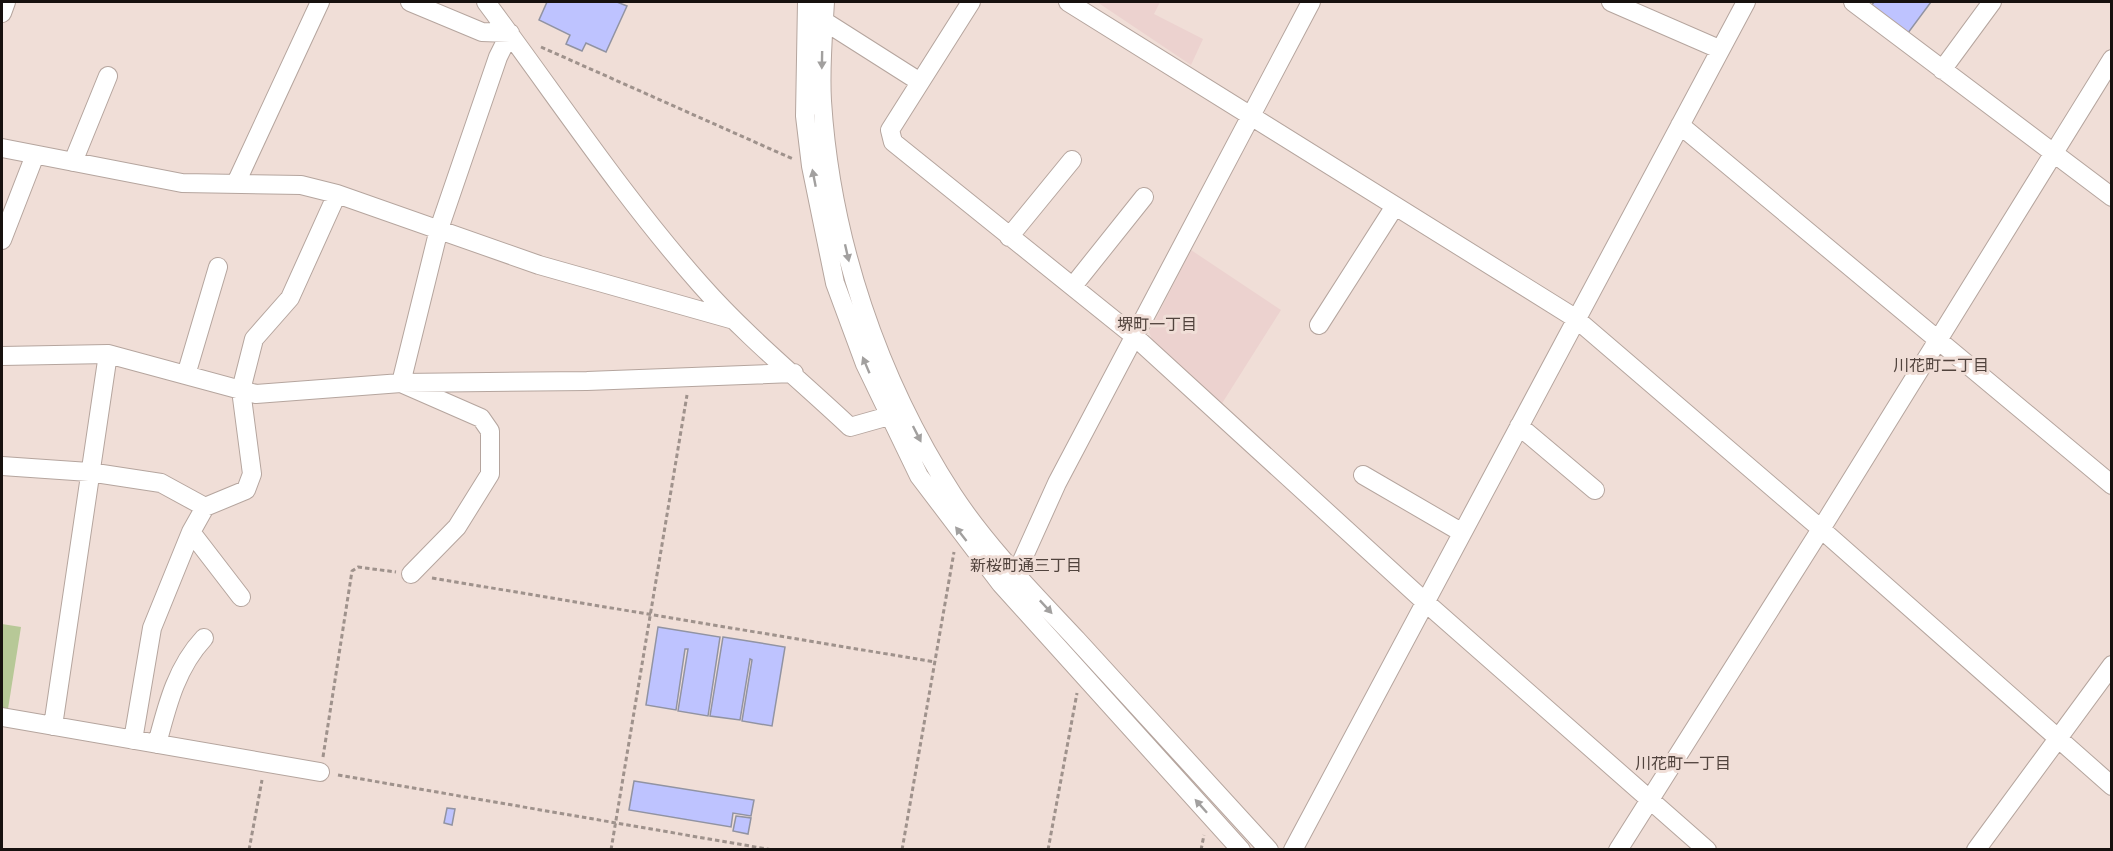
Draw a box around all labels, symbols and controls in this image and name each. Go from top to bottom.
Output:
one-way arrow [817,50,827,69]
one-way arrow [809,168,818,187]
one-way arrow [843,243,853,262]
district label: 堺町一丁目 [1117,315,1197,334]
one-way arrow [861,356,870,374]
district label: 川花町二丁目 [1893,356,1989,375]
one-way arrow [912,426,922,443]
one-way arrow [955,526,968,542]
district label: 新桜町通三丁目 [970,556,1082,575]
one-way arrow [1039,599,1053,614]
district label: 川花町一丁目 [1635,754,1731,773]
one-way arrow [1195,799,1208,814]

